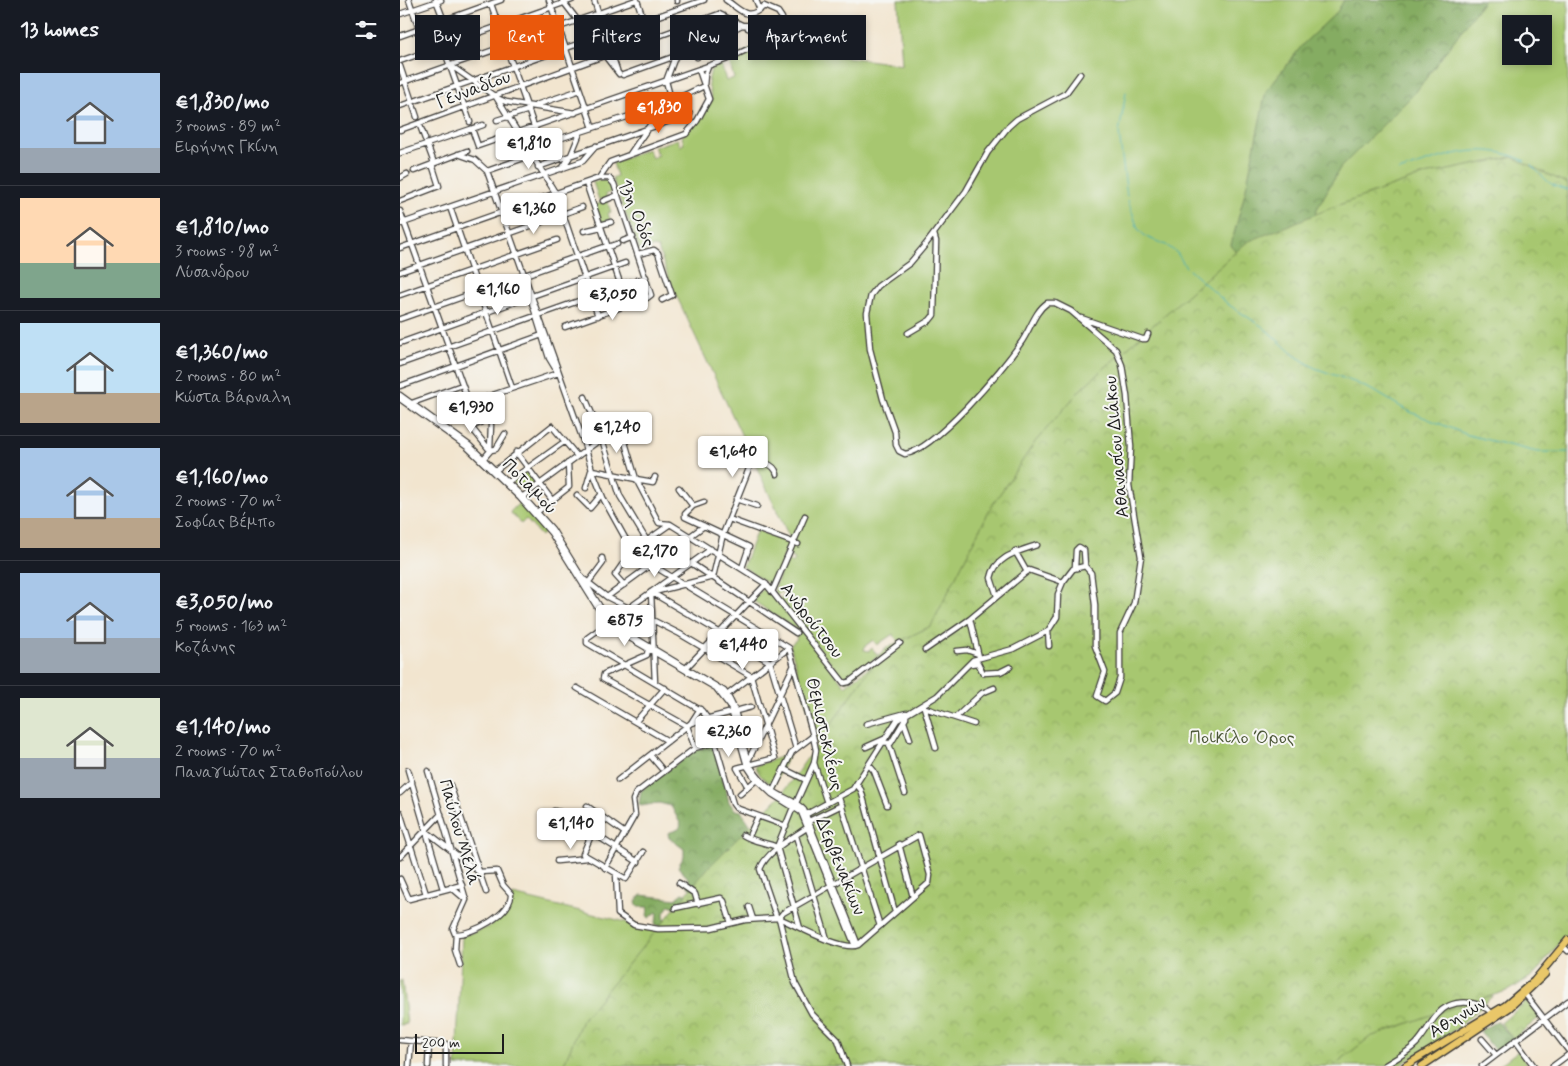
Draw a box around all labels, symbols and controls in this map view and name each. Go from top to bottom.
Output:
chip: Buy [415,15,480,60]
chip: Rent [490,15,564,60]
chip: Filters [574,15,660,60]
chip: New [670,15,738,60]
chip: Apartment [748,15,866,60]
map controls [1502,15,1552,65]
button: locate [1502,15,1552,65]
text: 13 homes [20,16,99,44]
icon: filters [352,16,380,44]
street label: Γενναδίου [433,65,514,115]
text: €1,830/mo [175,88,269,116]
pin: €1,830 [618,92,700,134]
icon: home [60,93,120,153]
text: €1,830 [636,97,682,118]
text: 3 rooms · 89 m² [175,116,281,137]
pin: €1,810 [488,128,570,170]
text: €1,810 [506,133,552,154]
text: Ειρήνης Γκίνη [175,137,278,158]
street label: 13η Οδός [612,176,661,251]
pin: €1,360 [493,192,575,235]
text: €1,360 [512,198,556,219]
text: €1,810/mo [175,213,269,241]
icon: home [60,218,120,278]
text: 3 rooms · 98 m² [175,241,279,262]
text: Λύσανδρου [175,262,249,283]
pin: €1,160 [457,274,539,316]
pin: €3,050 [572,278,654,321]
text: €1,160 [476,279,520,300]
text: €3,050 [589,284,637,305]
text: €1,360/mo [175,338,268,366]
icon: home [60,343,120,403]
text: 2 rooms · 80 m² [175,366,281,387]
street label: Αθανασίου Διάκου [1099,375,1135,519]
text: Κώστα Βάρναλη [175,387,291,408]
pin: €1,930 [430,392,512,434]
text: €1,930 [448,397,494,418]
pin: €1,240 [576,412,658,454]
text: €1,240 [593,417,641,438]
pin: €1,640 [692,436,774,478]
text: €1,640 [709,441,757,462]
street label: Ποταμού [496,453,562,520]
text: €1,160/mo [175,463,268,491]
icon: home [60,468,120,528]
text: 2 rooms · 70 m² [175,491,282,512]
text: Σοφίας Βέμπο [175,512,275,533]
pin: €2,170 [614,536,696,578]
text: €2,170 [632,541,678,562]
street label: Ανδρούτσου [774,578,848,663]
text: €3,050/mo [175,588,273,616]
icon: home [60,593,120,653]
pin: €875 [595,604,655,647]
text: €875 [607,610,643,631]
text: 5 rooms · 163 m² [175,616,287,637]
pin: €1,440 [702,628,784,671]
text: €1,440 [718,634,768,655]
text: Κοζάνης [175,637,236,658]
street label: Θεμιστοκλέους [799,675,850,793]
text: €1,140/mo [175,713,271,741]
pin: €2,360 [688,716,770,758]
icon: home [60,718,120,778]
text: €2,360 [706,721,752,742]
park label: Ποικίλο Όρος [1189,726,1295,750]
text: 2 rooms · 70 m² [175,741,282,762]
text: Παναγιώτας Σταθοπούλου [175,762,363,783]
street label: Παύλου Μελά [432,776,486,888]
pin: €1,140 [530,808,612,850]
text: €1,140 [548,813,594,834]
street label: Δερβενακίων [810,814,871,919]
street label: Αθηνών [1425,991,1491,1044]
scale bar [415,1031,504,1054]
text: 200 m [422,1034,460,1052]

